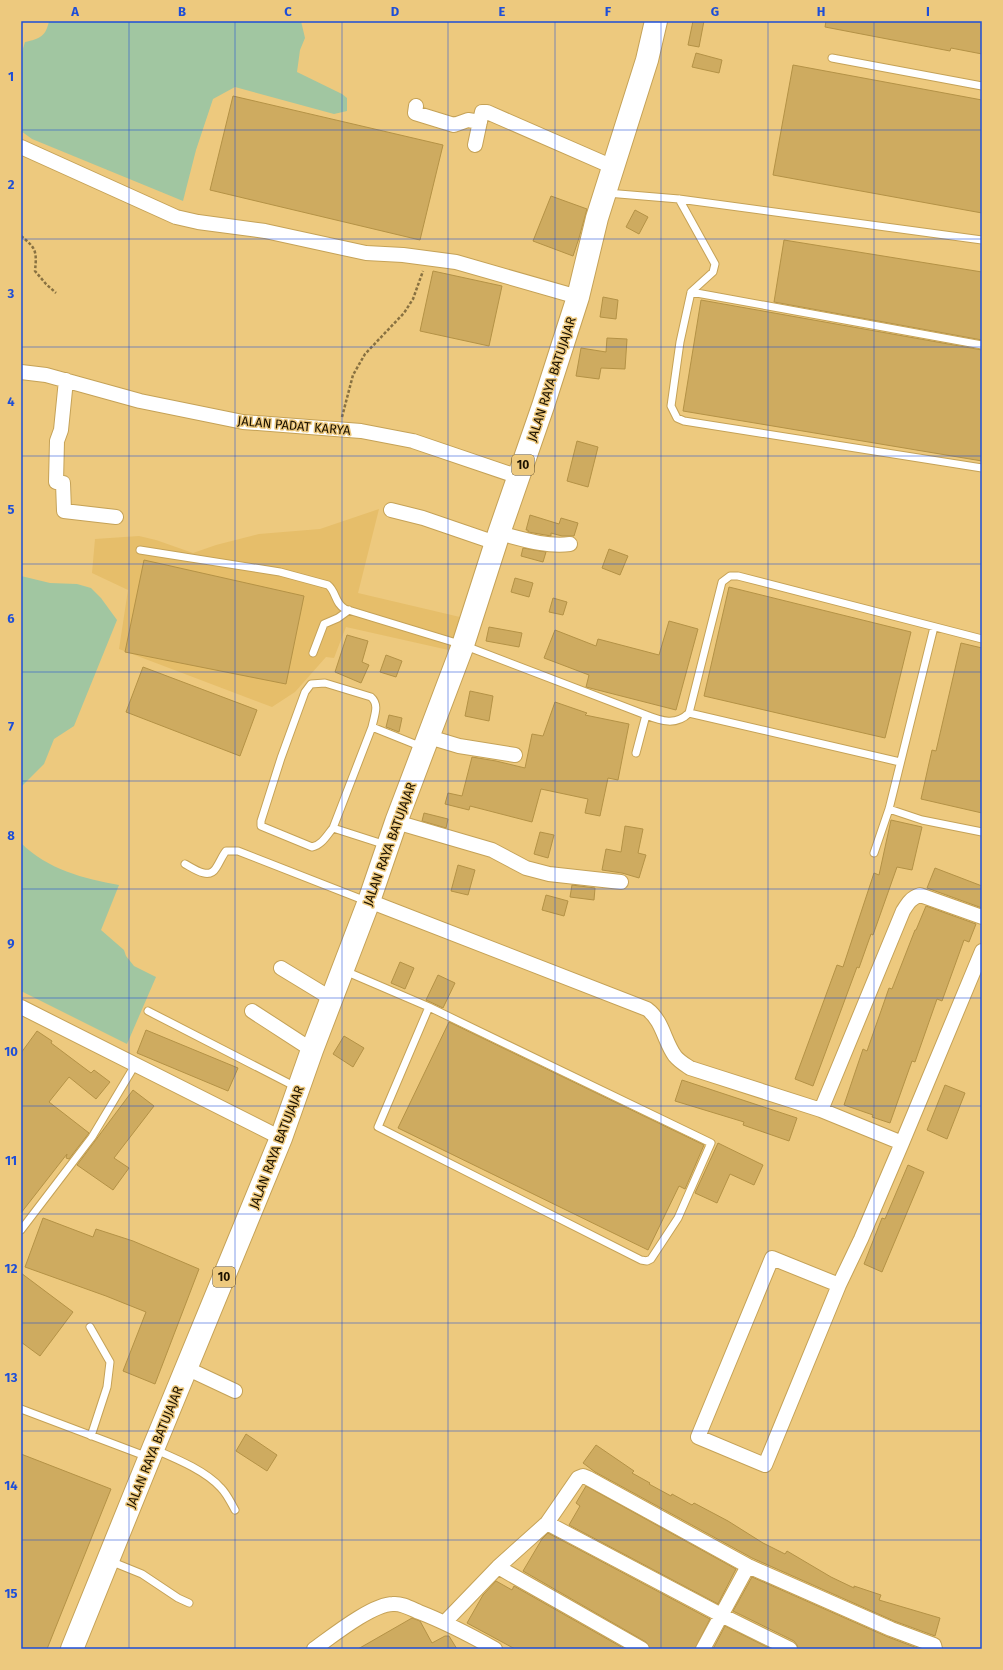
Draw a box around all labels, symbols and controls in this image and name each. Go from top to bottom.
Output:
text: A [70,4,79,19]
text: B [178,4,186,19]
text: C [284,4,292,19]
text: D [391,4,400,19]
text: E [499,4,506,19]
text: F [605,4,612,19]
text: G [711,4,719,19]
text: H [817,4,825,19]
text: I [926,4,930,19]
text: 1 [8,69,14,84]
text: 2 [8,177,15,192]
text: 3 [7,286,15,301]
street label: JALAN RAYA BATUJAJAR [524,315,579,443]
text: 4 [7,394,15,409]
street label: JALAN PADAT KARYA [237,413,352,438]
road number: 10 [512,455,534,475]
text: 5 [8,502,15,517]
text: 6 [7,611,15,626]
text: 7 [8,719,14,734]
street label: JALAN RAYA BATUJAJAR [360,780,419,908]
text: 8 [7,828,15,843]
text: 9 [7,936,15,951]
text: 10 [4,1044,18,1059]
street label: JALAN RAYA BATUJAJAR [246,1084,307,1211]
text: 11 [5,1153,17,1168]
text: 12 [5,1261,18,1276]
road number: 10 [213,1267,235,1287]
text: 13 [5,1370,18,1385]
street label: JALAN RAYA BATUJAJAR [123,1384,186,1510]
text: 14 [4,1478,18,1493]
text: 15 [4,1586,18,1601]

